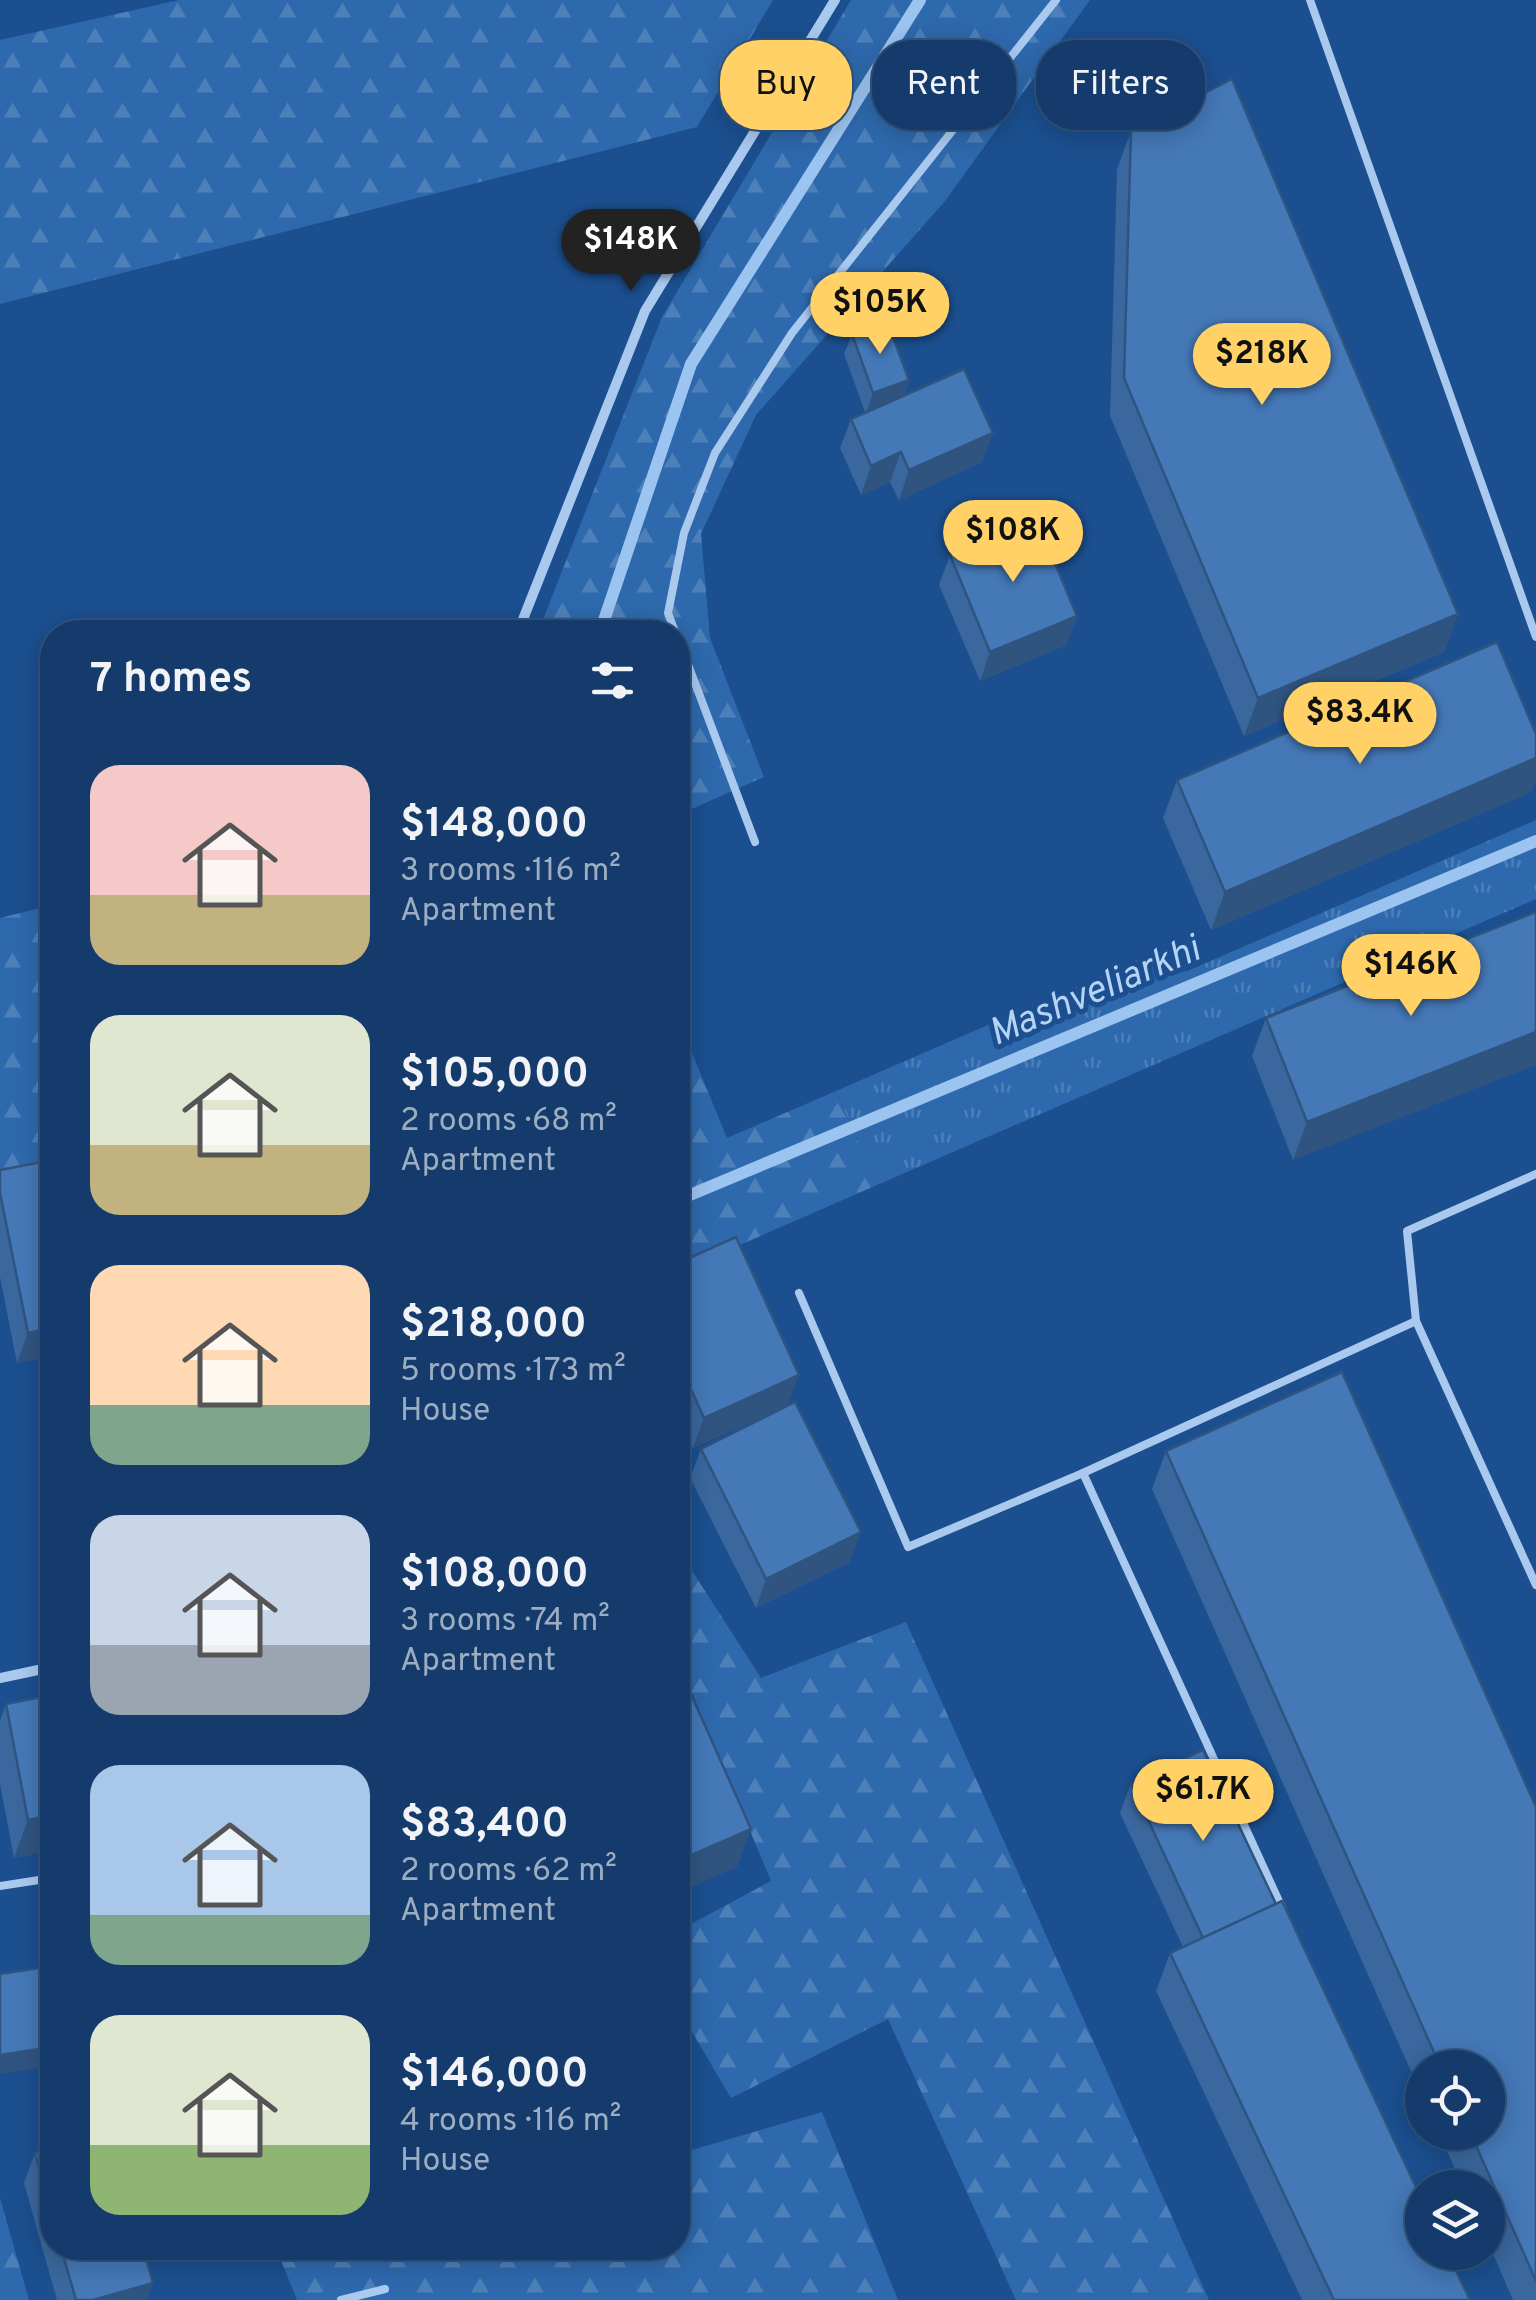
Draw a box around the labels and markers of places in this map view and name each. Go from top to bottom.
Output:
pin: $148K [561,209,701,294]
pin: $105K [810,272,950,357]
pin: $218K [1192,323,1332,408]
pin: $108K [943,500,1083,585]
pin: $83.4K [1279,682,1441,767]
pin: $146K [1341,934,1481,1019]
pin: $61.7K [1122,1759,1284,1844]

